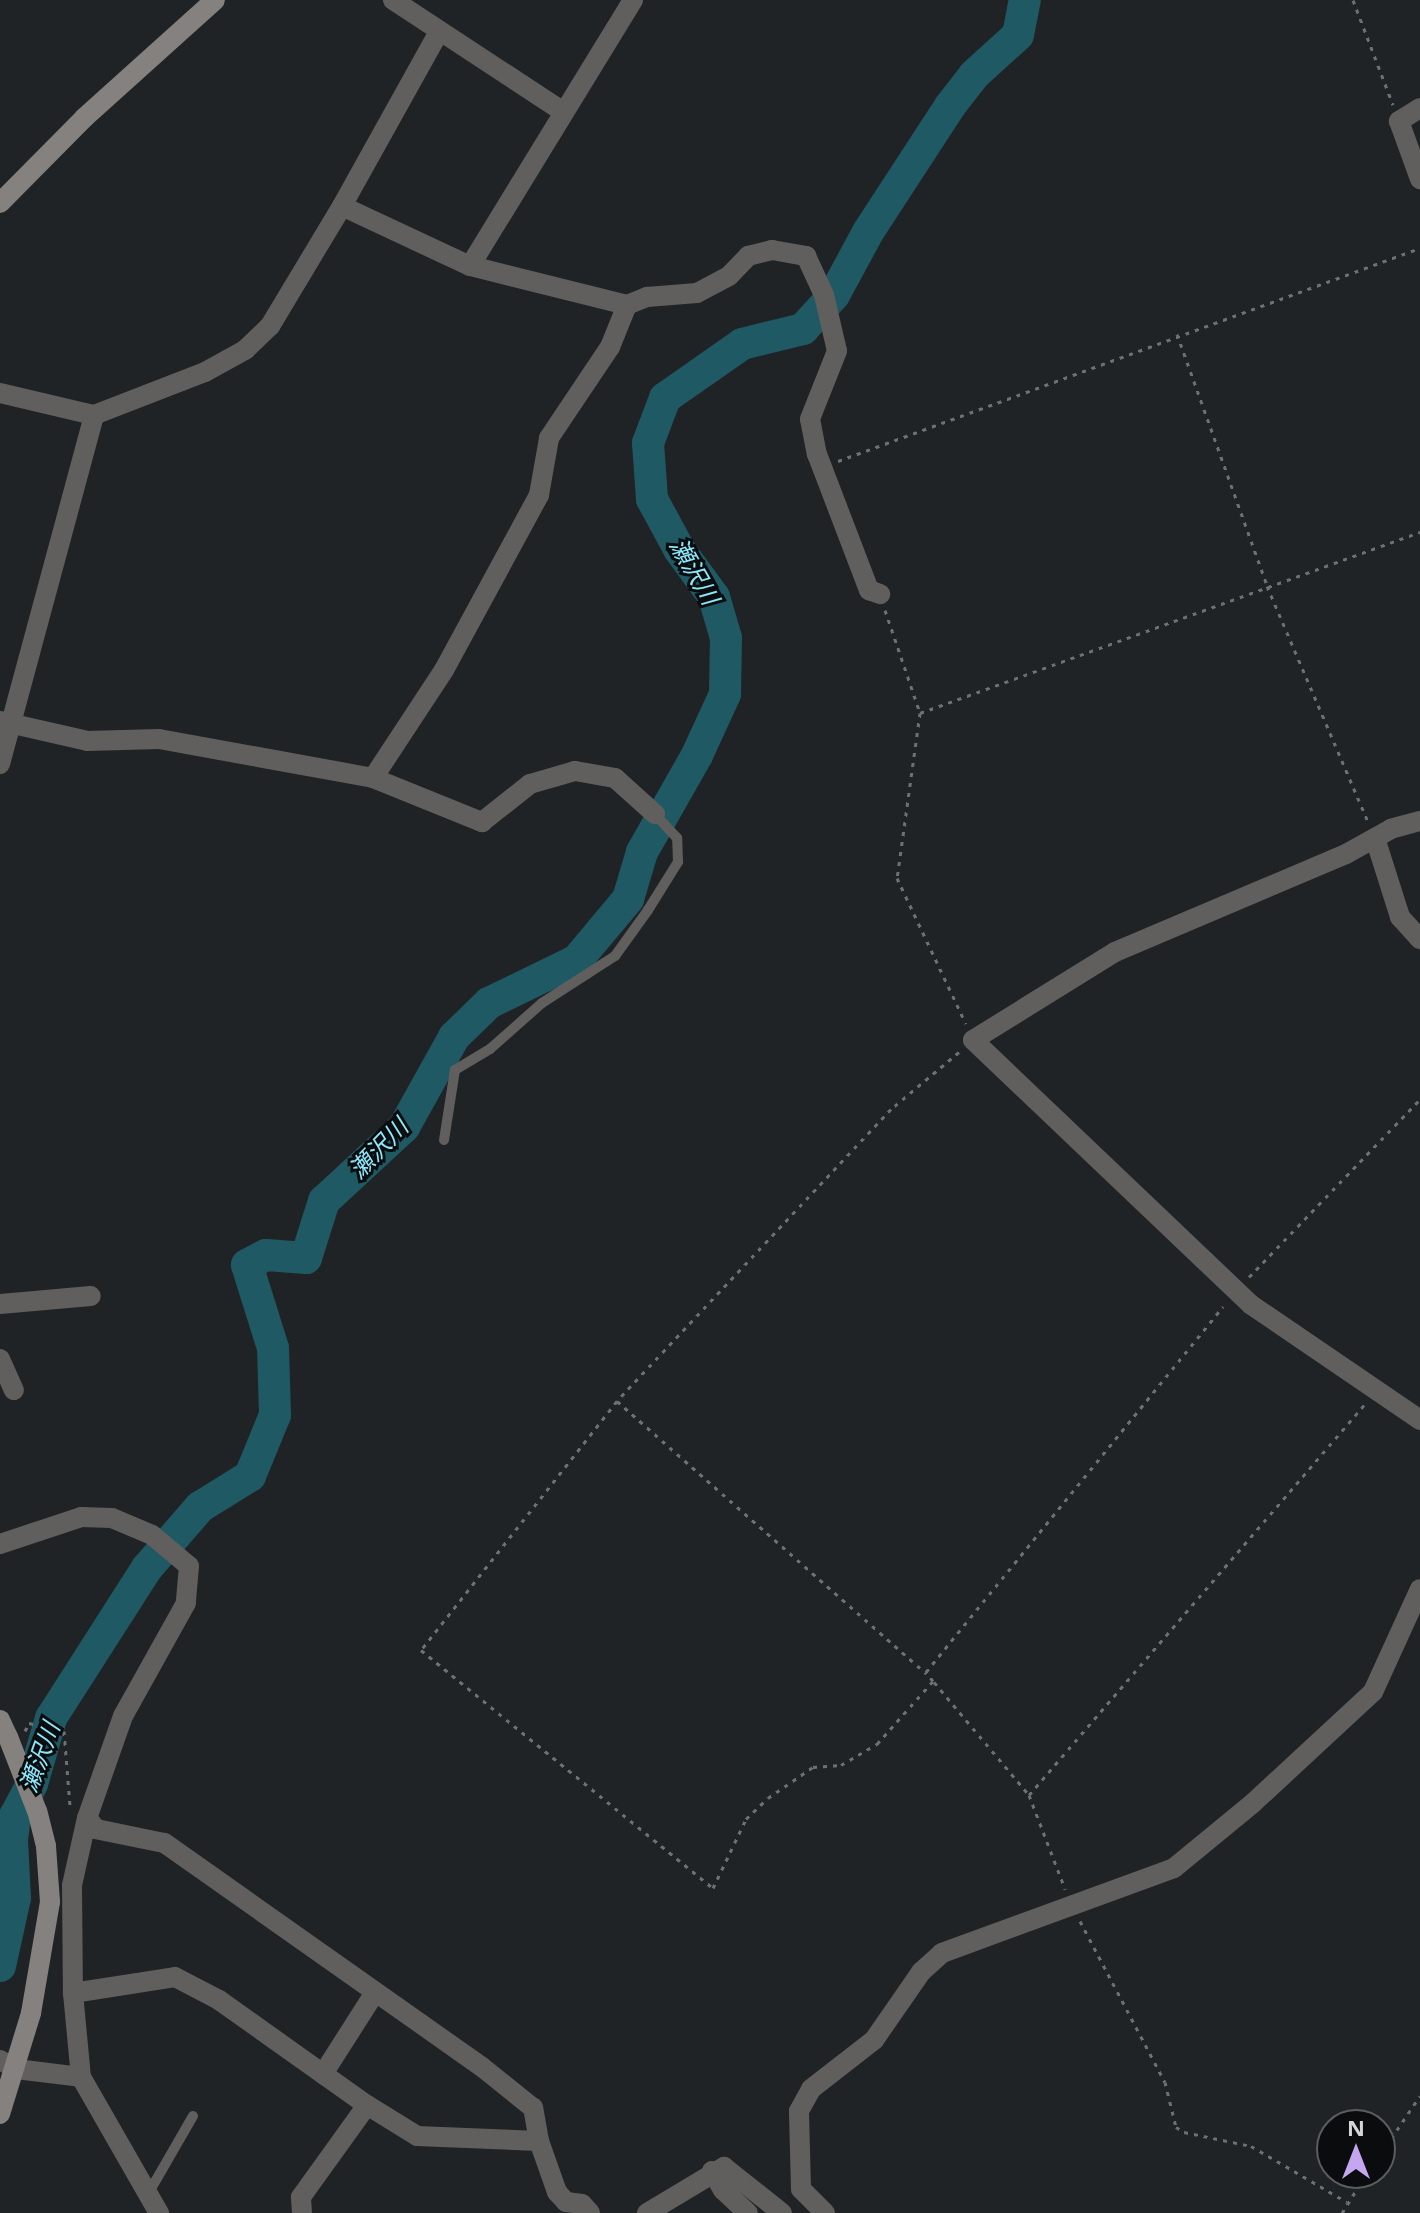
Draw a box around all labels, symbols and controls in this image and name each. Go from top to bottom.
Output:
water label: 瀬沢川 [665,533,725,609]
water label: 瀬沢川 [343,1112,413,1184]
water label: 瀬沢川 [13,1718,65,1796]
north arrow [1316,2109,1396,2189]
text: N [1347,2112,1365,2142]

